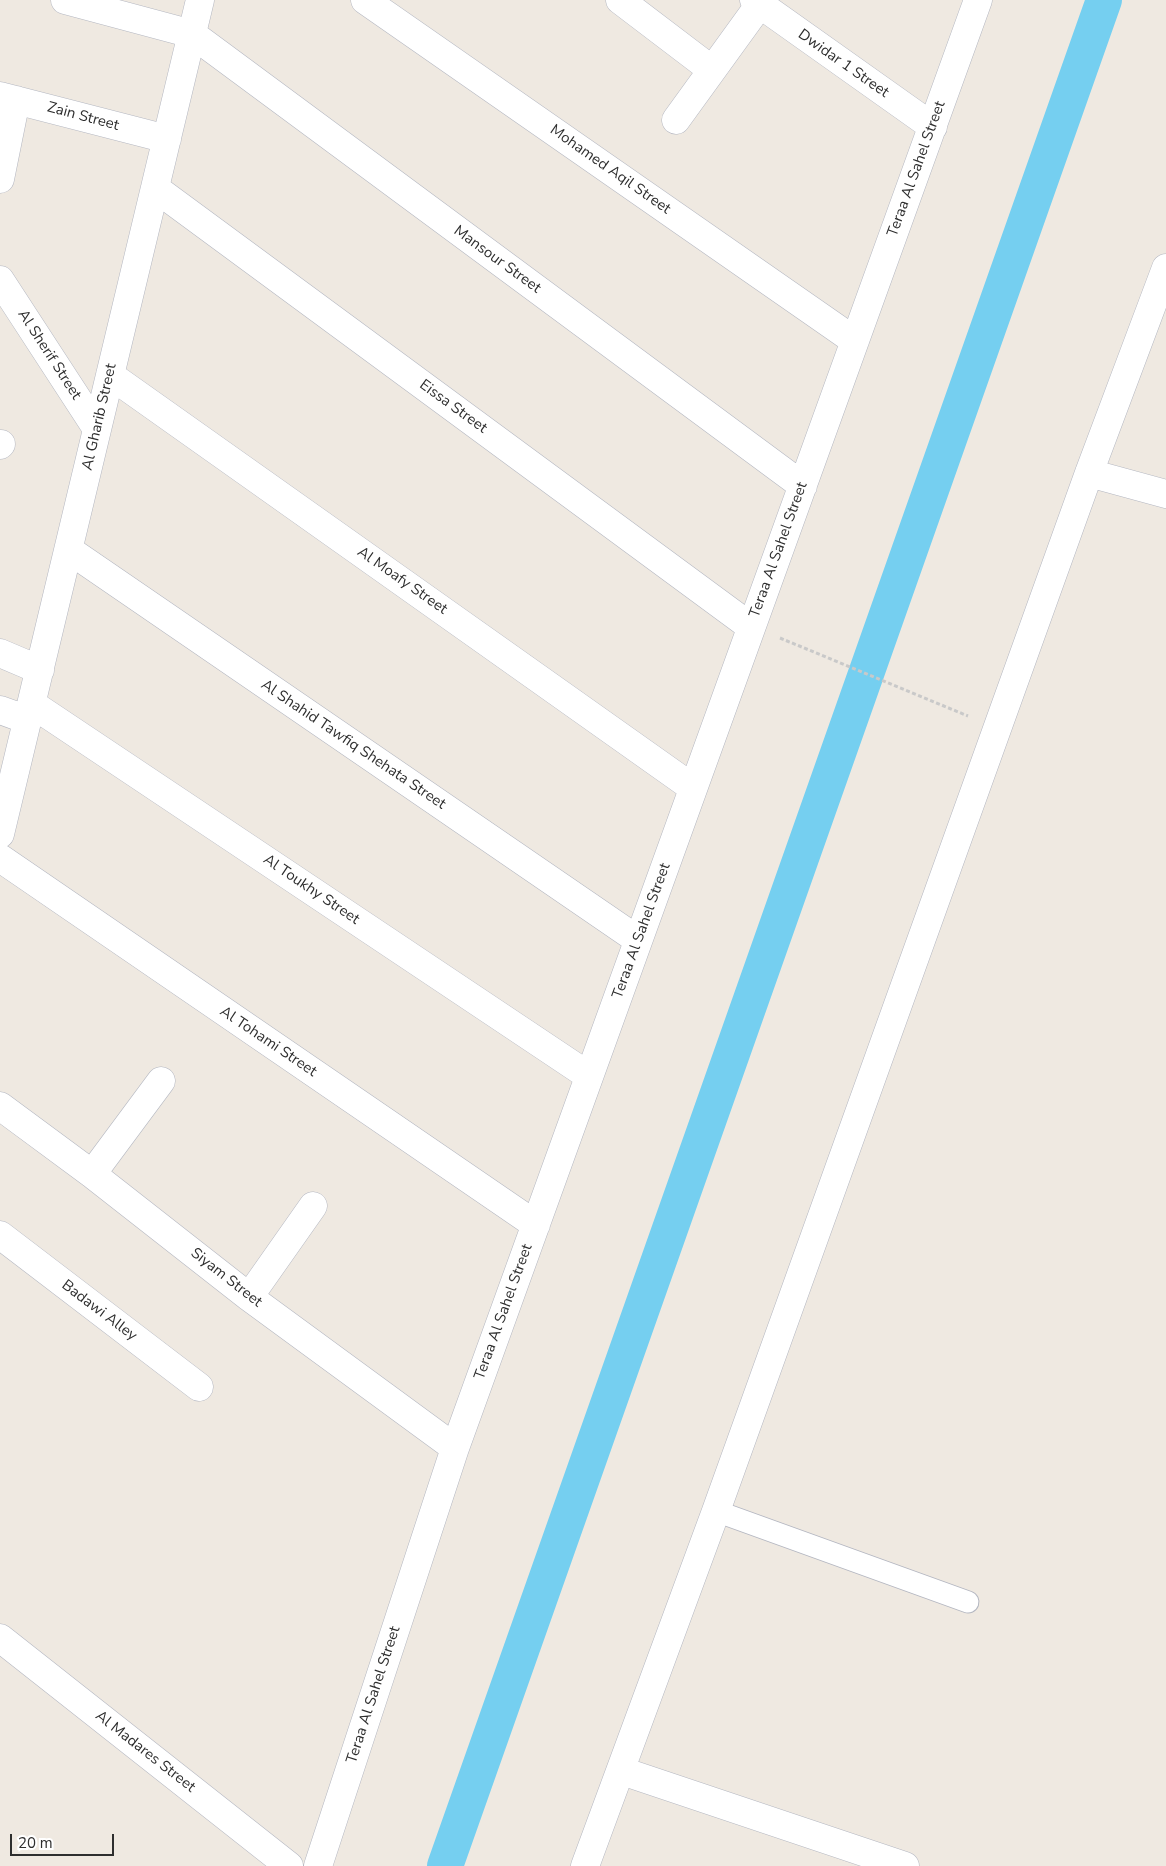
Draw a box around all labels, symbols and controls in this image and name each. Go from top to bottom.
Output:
street label: Dwidar 1 Street [794,26,892,102]
street label: Zain Street [45,99,121,135]
street label: Teraa Al Sahel Street [884,99,950,239]
street label: Mohamed Aqil Street [546,122,674,218]
street label: Mansour Street [450,222,544,298]
street label: Al Sherif Street [13,307,85,403]
street label: Al Gharib Street [79,362,121,472]
street label: Eissa Street [416,376,490,438]
street label: Teraa Al Sahel Street [746,480,812,620]
street label: Al Moafy Street [354,543,450,619]
street label: Al Shahid Tawfiq Shehata Street [257,676,449,814]
street label: Al Toukhy Street [259,851,363,929]
street label: Teraa Al Sahel Street [609,861,675,1001]
street label: Al Tohami Street [216,1003,320,1081]
street label: Teraa Al Sahel Street [471,1242,537,1382]
street label: Siyam Street [187,1244,265,1312]
street label: Badawi Alley [58,1277,140,1345]
street label: Teraa Al Sahel Street [343,1624,405,1766]
street label: Al Madares Street [91,1707,199,1797]
scale bar [12,1824,116,1856]
text: 20 m [18,1833,53,1853]

